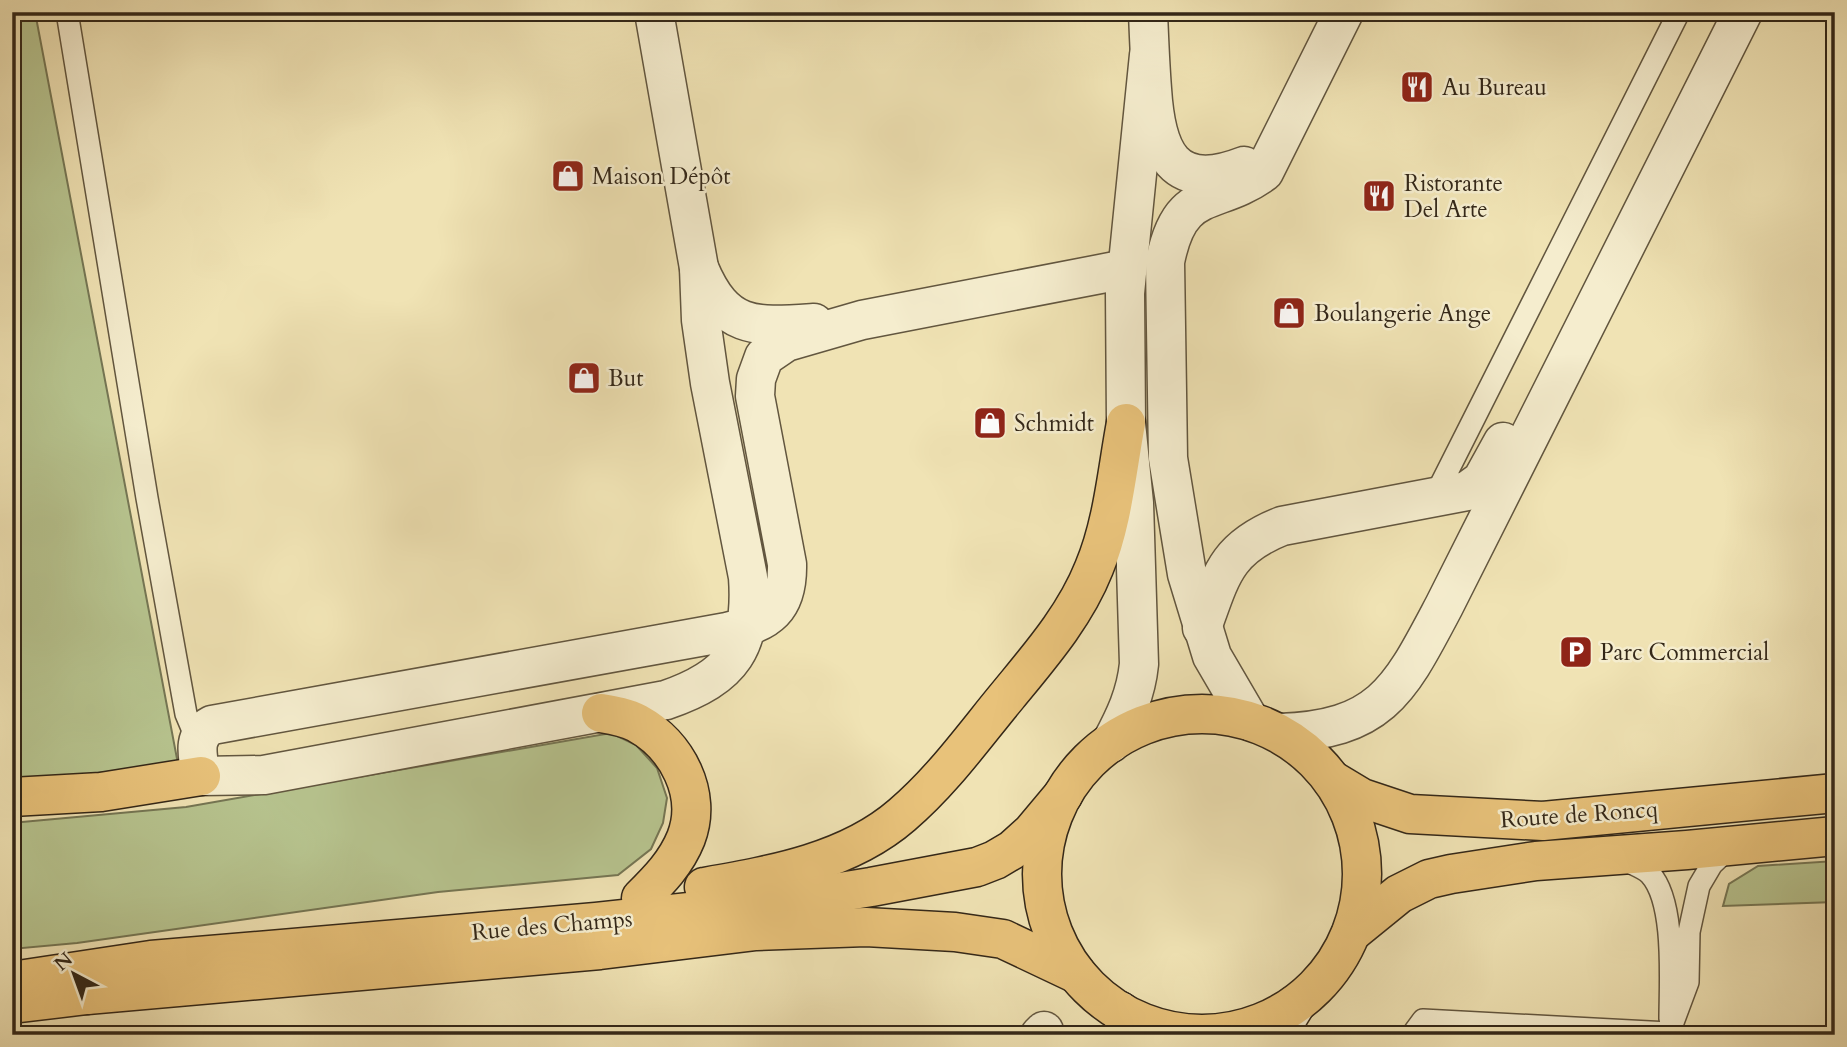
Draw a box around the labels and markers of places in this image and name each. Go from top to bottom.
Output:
restaurant icon: Au Bureau [1398,68,1436,106]
place label: Au Bureau [1442,72,1547,103]
shop icon: Maison Dépôt [549,157,587,195]
place label: Maison Dépôt [592,161,731,192]
place label: Ristorante Del Arte [1404,168,1503,225]
restaurant icon: Ristorante Del Arte [1360,177,1398,215]
shop icon: Boulangerie Ange [1270,294,1308,332]
place label: Boulangerie Ange [1314,298,1491,329]
shop icon: But [565,359,603,397]
place label: But [608,363,644,394]
shop icon: Schmidt [971,404,1009,442]
place label: Schmidt [1014,408,1094,439]
parking icon: Parc Commercial [1557,633,1595,671]
place label: Parc Commercial [1600,637,1769,668]

